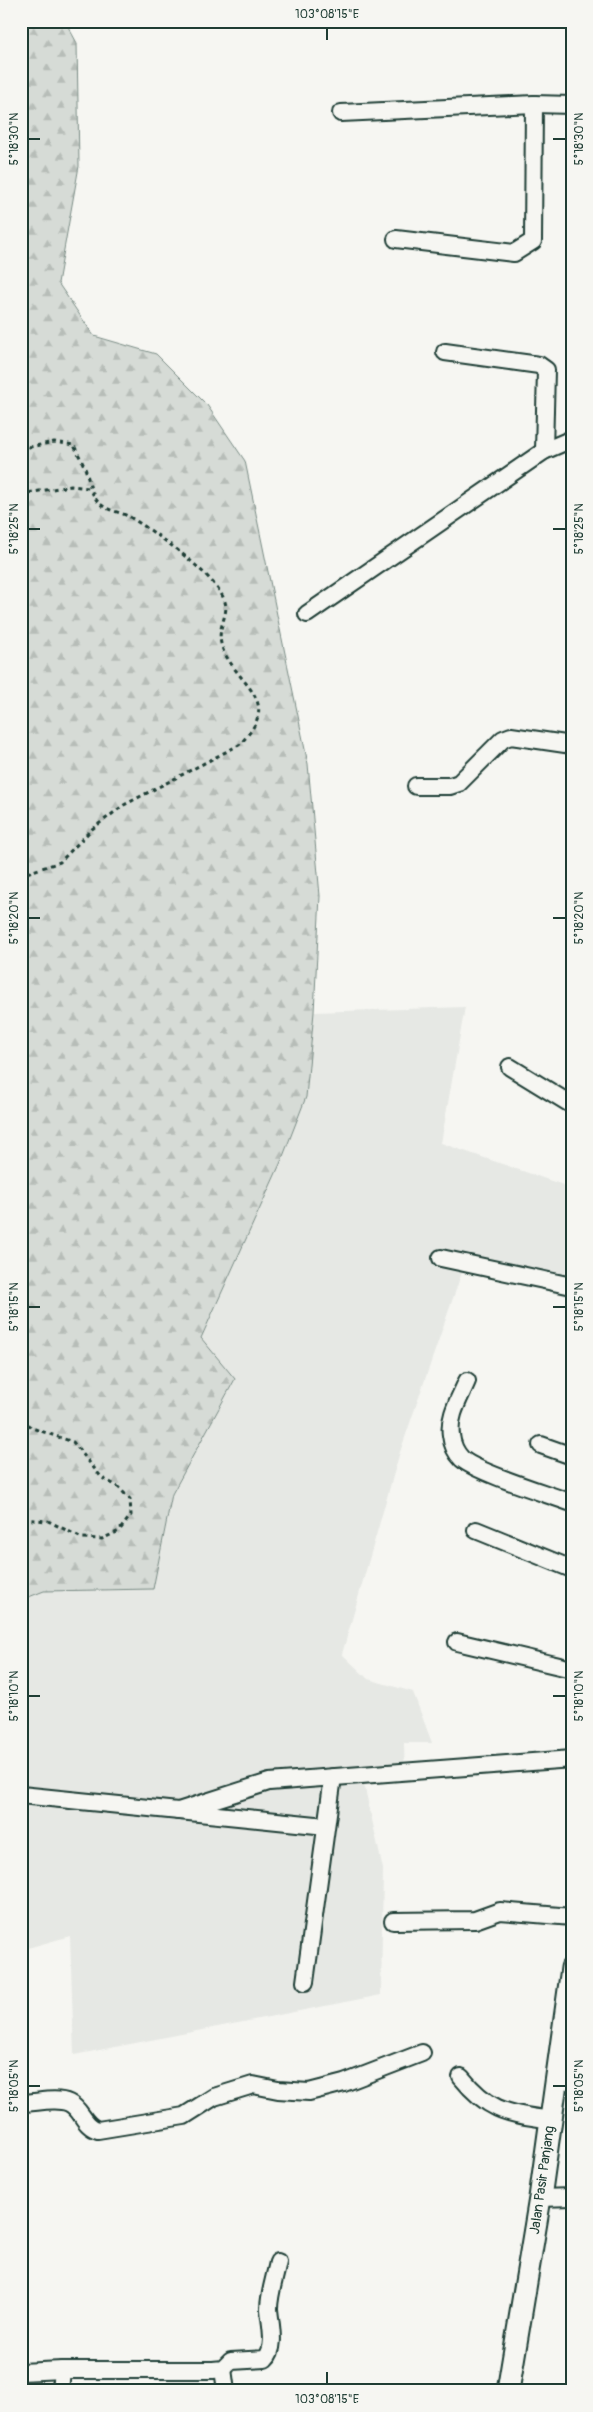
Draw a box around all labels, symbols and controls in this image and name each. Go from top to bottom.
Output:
text: 103°08'15"E [295,7,359,22]
text: 5°18'30"N [7,113,22,165]
text: 5°18'30"N [572,113,587,165]
text: 5°18'25"N [7,503,22,555]
text: 5°18'25"N [572,503,587,555]
text: 5°18'20"N [7,892,22,944]
text: 5°18'20"N [572,892,587,944]
text: 5°18'15"N [7,1282,22,1332]
text: 5°18'15"N [572,1282,587,1332]
text: 5°18'10"N [7,1671,22,1721]
text: 5°18'10"N [572,1671,587,1721]
text: 5°18'05"N [7,2060,22,2112]
text: 5°18'05"N [572,2060,587,2112]
street label: Jalan Pasir Panjang [526,2125,558,2235]
text: 103°08'15"E [295,2392,359,2407]

